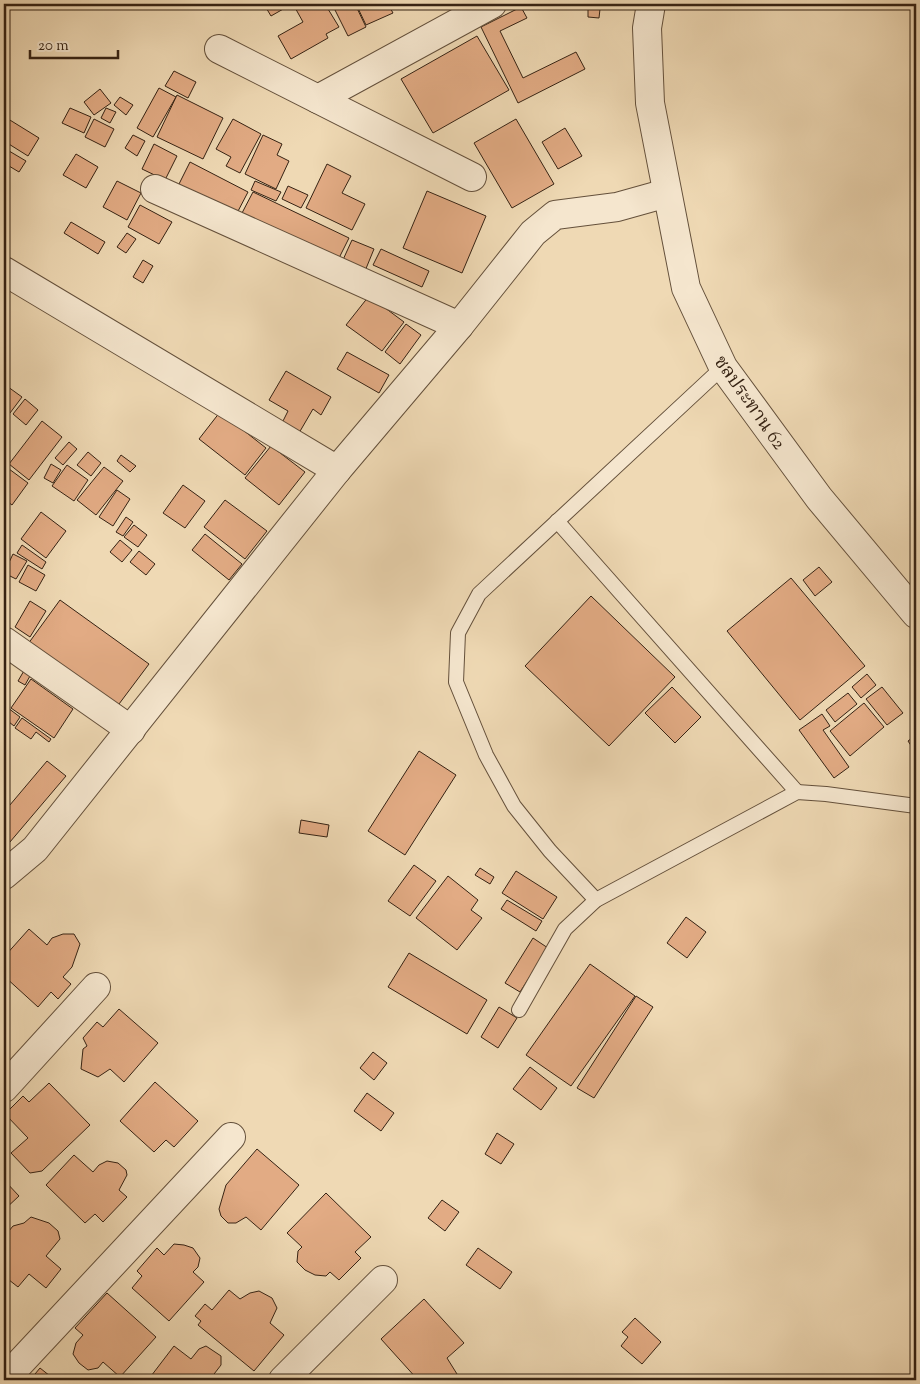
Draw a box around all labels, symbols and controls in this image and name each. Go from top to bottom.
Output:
scale bar [30,28,118,60]
text: 20 m [38,36,69,57]
street label: ชลประทาน 62 [706,351,791,456]

